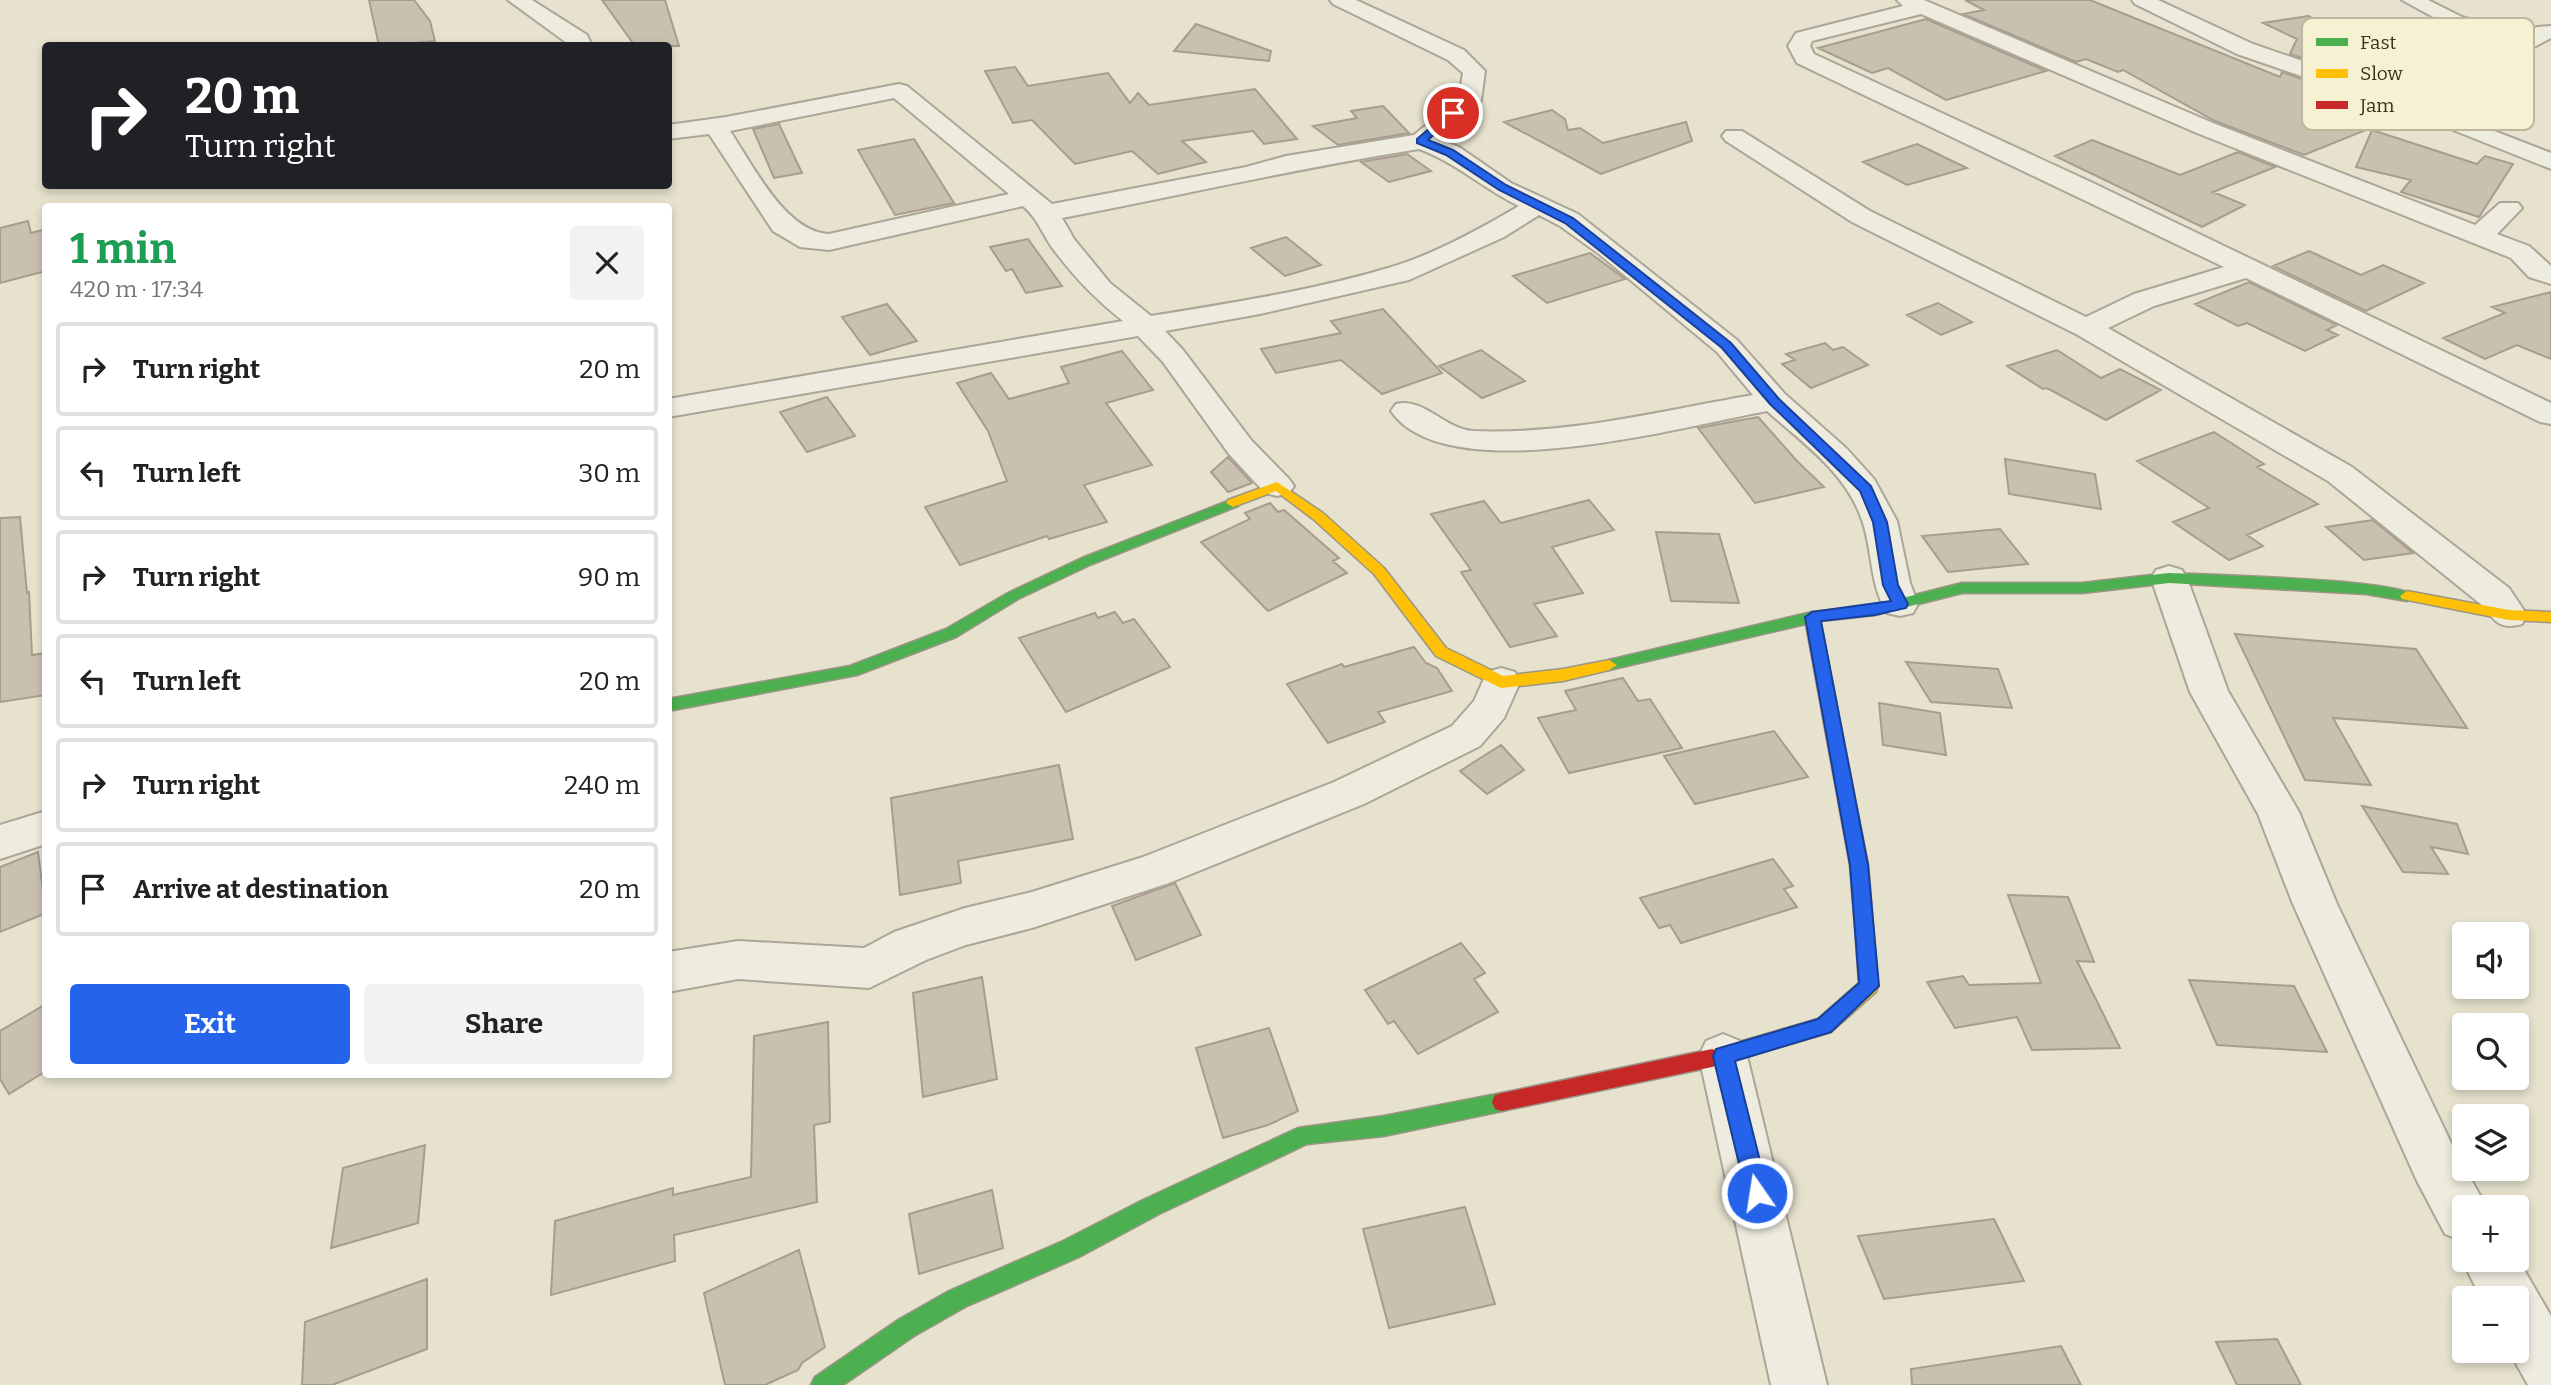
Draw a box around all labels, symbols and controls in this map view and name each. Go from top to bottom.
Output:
legend [2302,18,2534,130]
text: Fast [2360,31,2397,54]
text: Slow [2360,62,2403,85]
text: 20 m [185,67,299,126]
icon: right [70,70,161,161]
pin [1423,83,1483,143]
icon: arrive [1434,94,1472,132]
text: Jam [2359,94,2394,117]
text: Turn right [185,127,336,165]
text: 1 min [70,224,176,274]
button: close [570,226,644,300]
text: 420 m · 17:34 [70,275,203,303]
icon: right [74,350,112,388]
text: Turn right [133,354,260,385]
text: 20 m [579,354,640,385]
icon: left [74,454,112,492]
text: Turn left [133,458,241,489]
text: 30 m [579,458,640,489]
icon: right [74,558,112,596]
text: Turn right [133,562,260,593]
text: 90 m [578,562,640,593]
icon: left [74,662,112,700]
text: Turn left [133,666,241,697]
text: 20 m [579,666,640,697]
icon: right [74,766,112,804]
text: Turn right [133,770,260,801]
text: 240 m [564,770,640,801]
icon: arrive [74,870,112,908]
text: Arrive at destination [133,874,388,905]
text: 20 m [579,874,640,905]
map controls [2452,922,2529,1363]
button: sound [2452,922,2529,999]
button: Exit [70,984,350,1064]
button: Share [364,984,644,1064]
button: search [2452,1013,2529,1090]
button: layers [2452,1104,2529,1181]
position arrow [1720,1156,1794,1230]
button: + [2452,1195,2529,1272]
button: − [2452,1286,2529,1363]

